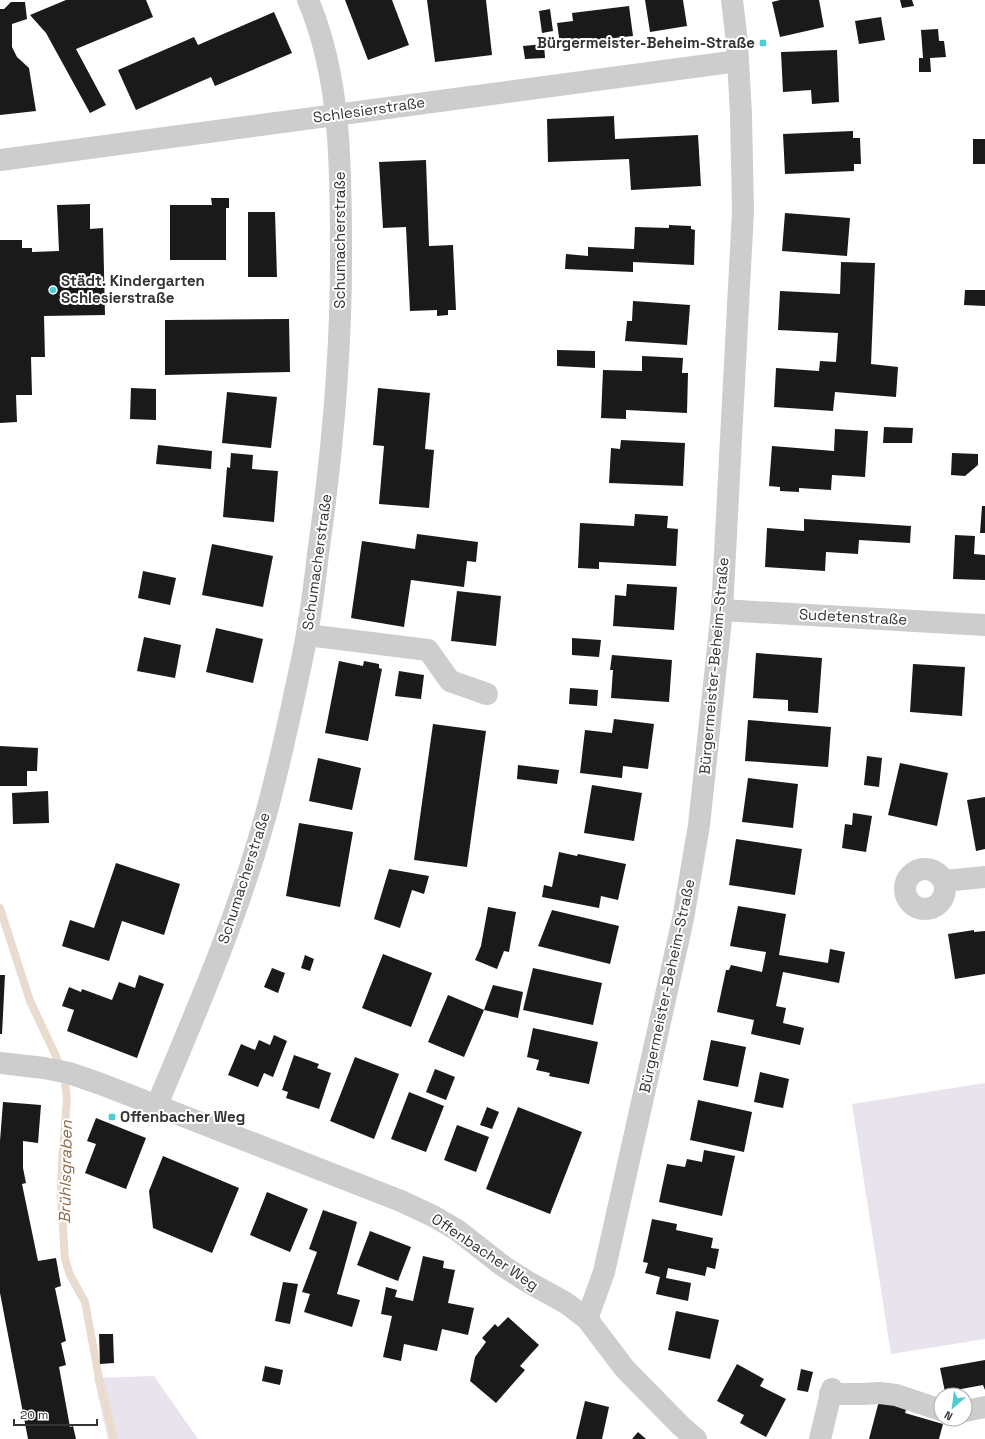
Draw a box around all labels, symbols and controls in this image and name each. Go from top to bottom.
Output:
place label: Bürgermeister-Beheim-Straße [537,33,755,52]
marker: Bürgermeister-Beheim-Straße [758,38,768,48]
street label: Schlesierstraße [312,92,426,127]
street label: Schumacherstraße [330,171,349,309]
place label: Städt. Kindergarten Schlesierstraße [61,271,205,307]
marker: Städt. Kindergarten Schlesierstraße [48,285,58,295]
street label: Schumacherstraße [298,493,335,631]
street label: Bürgermeister-Beheim-Straße [695,556,732,775]
street label: Sudetenstraße [798,604,908,629]
street label: Schumacherstraße [213,810,274,946]
street label: Bürgermeister-Beheim-Straße [635,877,699,1095]
place label: Offenbacher Weg [120,1107,245,1126]
marker: Offenbacher Weg [107,1112,117,1122]
water label: Brühlsgraben [54,1119,77,1224]
street label: Offenbacher Weg [428,1209,542,1294]
north arrow [933,1387,973,1427]
scale bar [14,1401,97,1427]
text: 20 m [20,1407,48,1423]
text: N [942,1408,955,1424]

